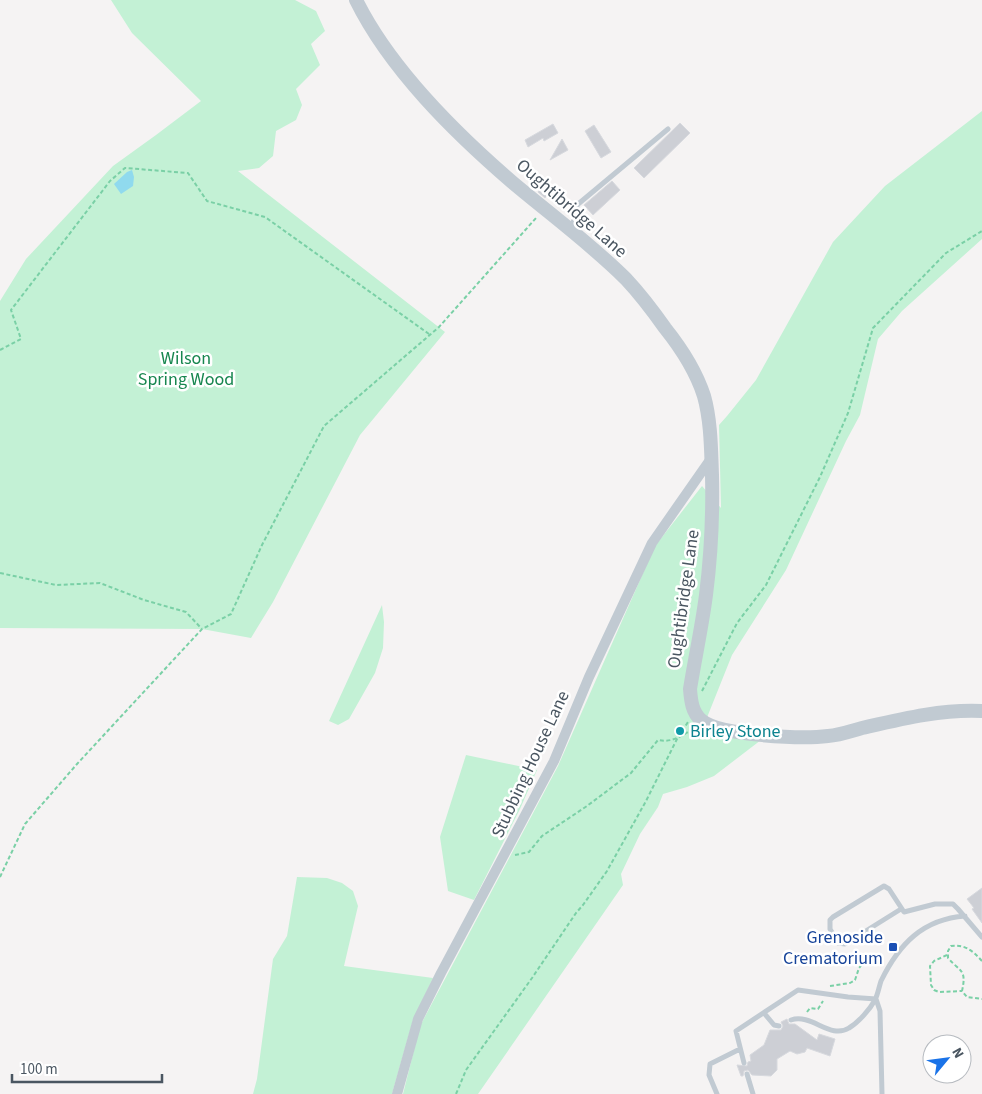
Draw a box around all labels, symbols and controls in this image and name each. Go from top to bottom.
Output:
street label: Oughtibridge Lane [511,153,633,264]
park label: Wilson Spring Wood [138,346,234,392]
street label: Oughtibridge Lane [661,528,706,670]
street label: Stubbing House Lane [485,686,576,842]
place label: Birley Stone [690,719,781,744]
marker: Birley Stone [674,725,686,737]
place label: Grenoside Crematorium [783,925,883,971]
marker: Grenoside Crematorium [887,941,899,953]
north arrow [922,1034,972,1084]
text: N [946,1044,968,1062]
scale bar [12,1052,162,1084]
text: 100 m [20,1059,58,1080]

